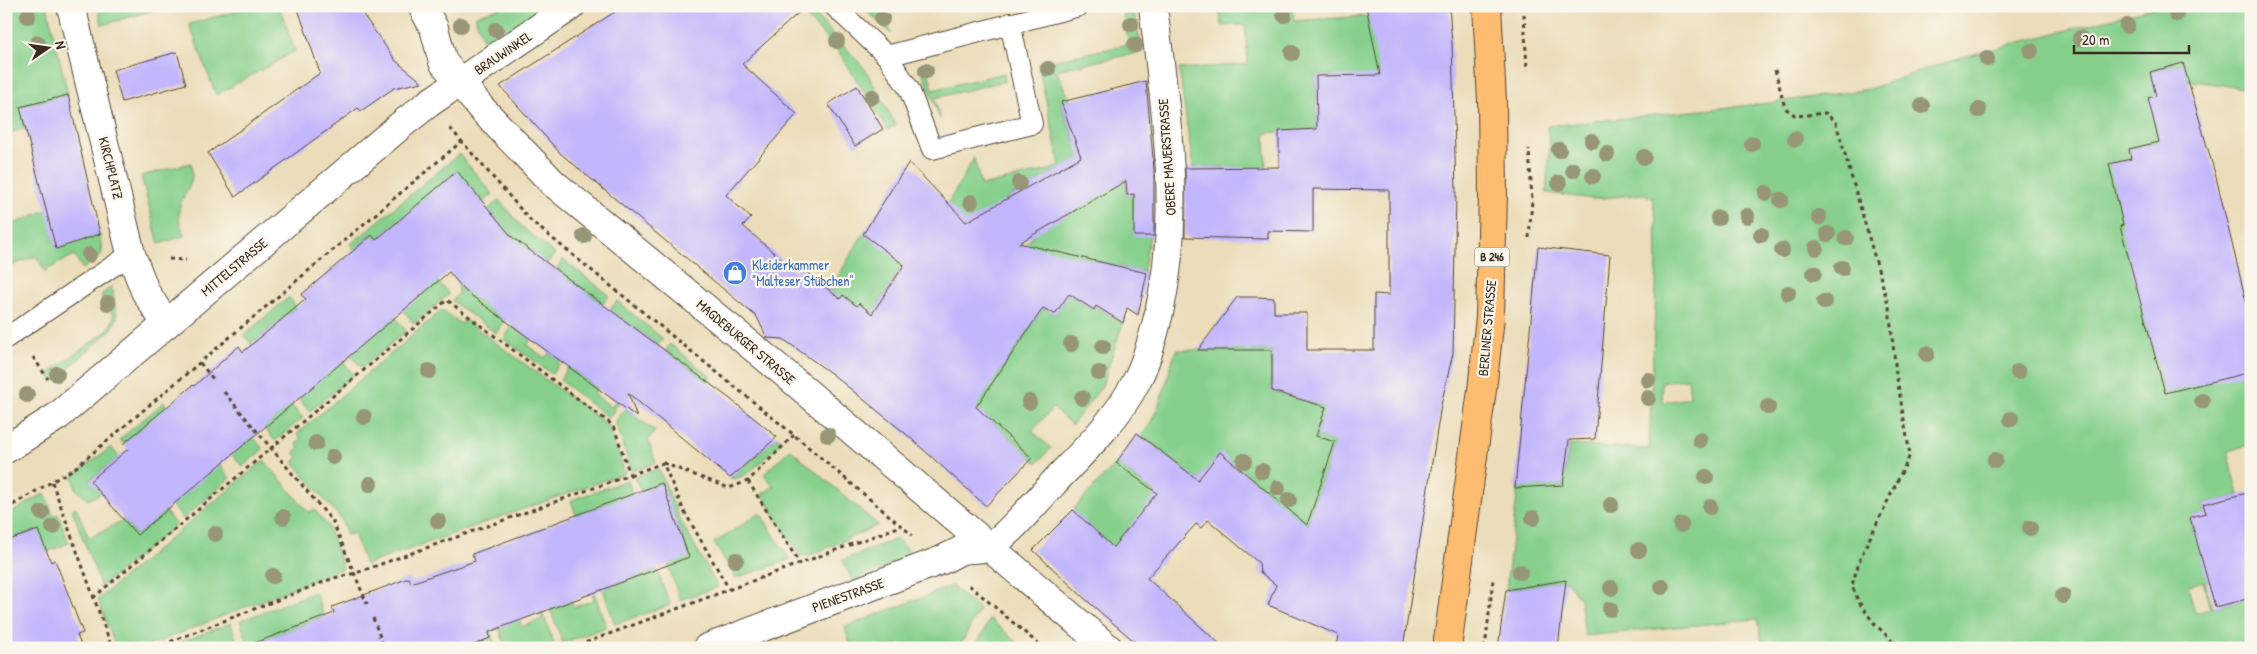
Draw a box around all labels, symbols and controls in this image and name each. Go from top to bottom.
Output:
north arrow [22,22,72,72]
scale bar [2074,22,2190,54]
street label: BRAUWINKEL [470,26,535,79]
text: 20 m [2082,29,2109,50]
text: N [51,39,71,51]
street label: OBERE MAUERSTRASSE [1153,98,1180,216]
street label: KIRCHPLATZ [95,135,128,201]
street label: MITTELSTRASSE [196,233,271,300]
road number: B 246 [1474,248,1510,266]
place label: Kleiderkammer "Malteser Stübchen" [752,255,854,290]
shop icon: Kleiderkammer "Malteser Stübchen" [722,260,748,286]
street label: BERLINER STRASSE [1473,279,1500,377]
street label: MAGDEBURGER STRASSE [693,295,800,389]
street label: PIENESTRASSE [809,573,886,616]

